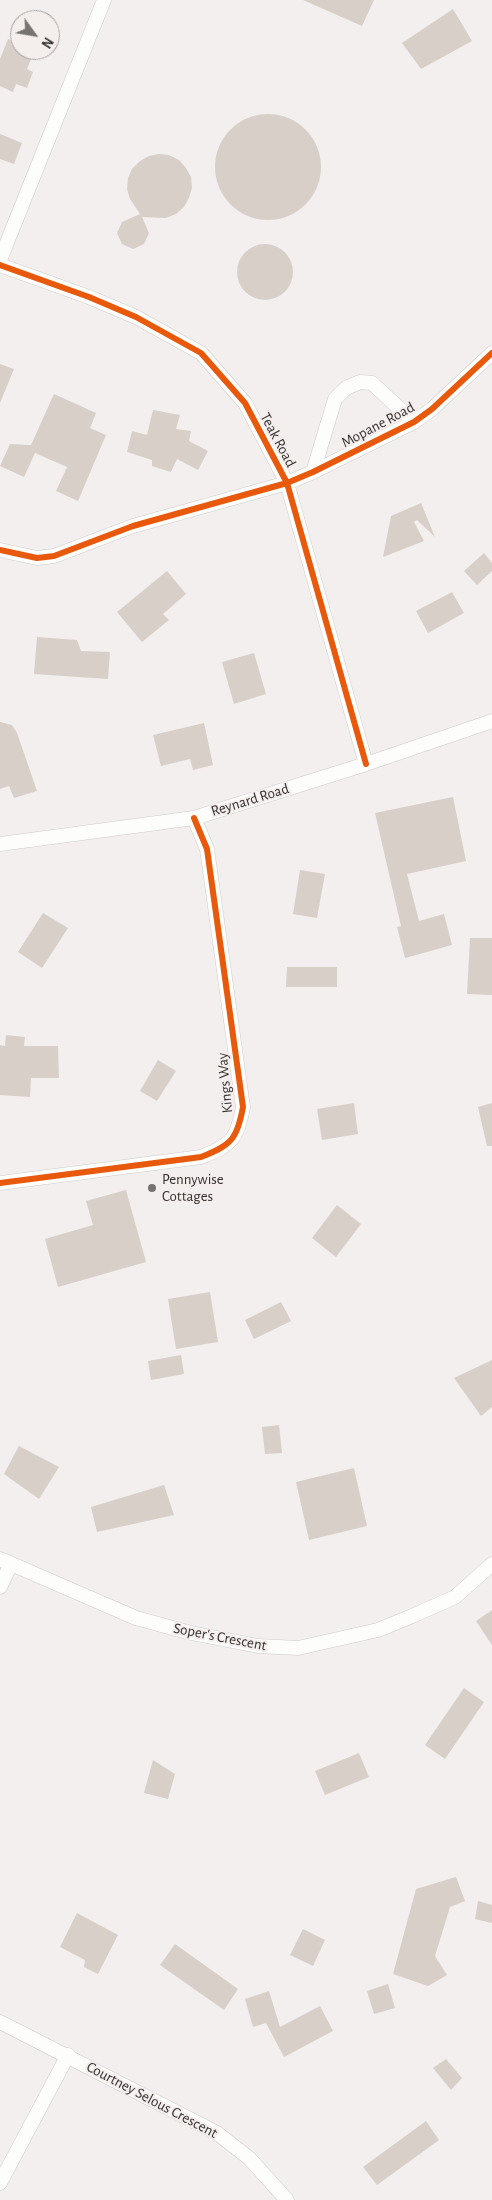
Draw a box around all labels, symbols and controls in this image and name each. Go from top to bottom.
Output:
north arrow [10,10,60,60]
text: N [38,35,55,50]
street label: Mopane Road [338,398,418,452]
street label: Teak Road [256,410,300,470]
street label: Reynard Road [209,780,291,820]
street label: Kings Way [213,1052,237,1114]
place label: Pennywise Cottages [162,1170,224,1205]
marker: Pennywise Cottages [146,1182,158,1194]
street label: Soper's Crescent [172,1619,268,1655]
street label: Courtney Selous Crescent [83,2058,221,2142]

